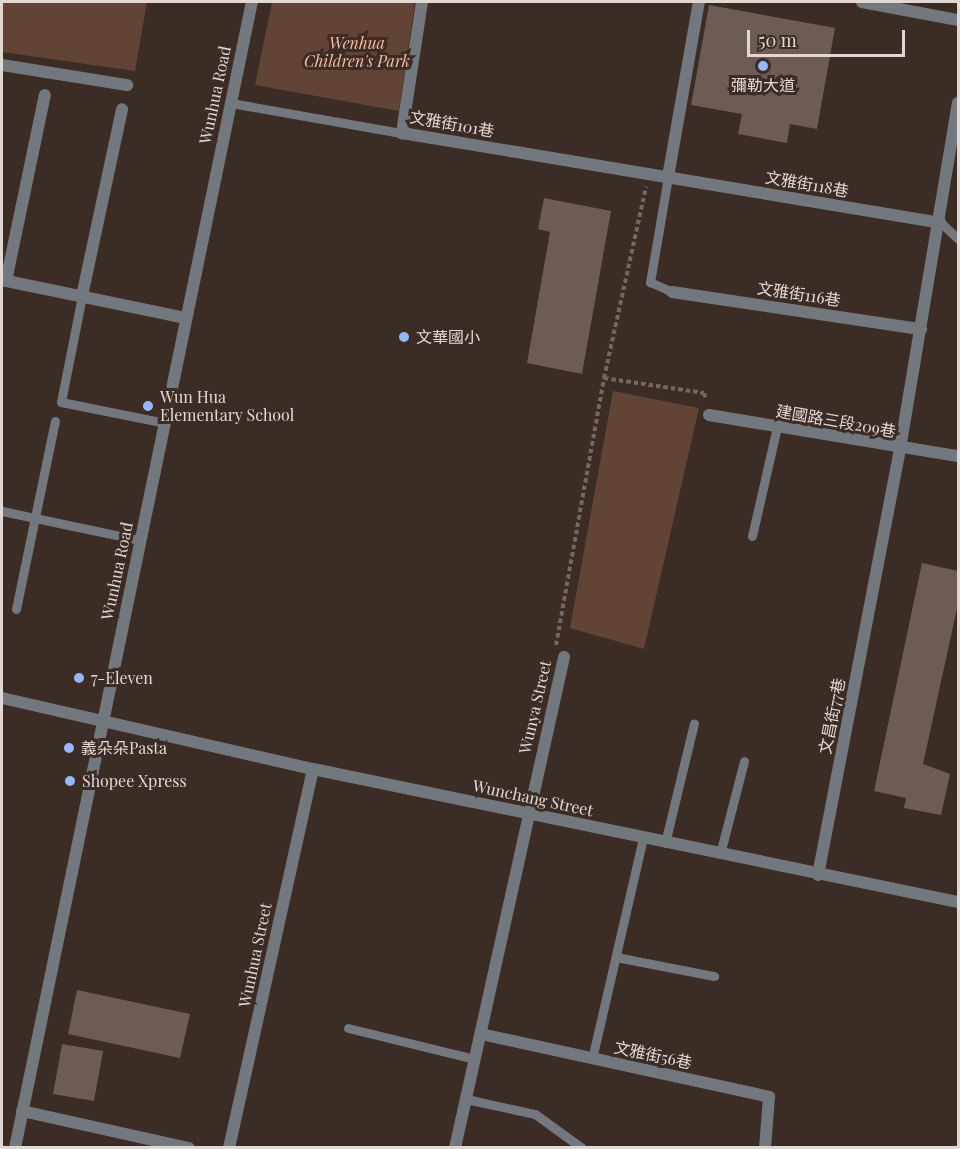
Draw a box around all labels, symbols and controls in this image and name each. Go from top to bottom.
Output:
scale bar [750,18,908,56]
text: 50 m [758,28,797,52]
park label: Wenhua Children's Park [304,33,410,71]
street label: Wunhua Road [195,44,235,146]
marker: 彌勒大道 [756,59,770,73]
place label: 彌勒大道 [731,75,795,95]
street label: 文雅街101巷 [408,107,496,141]
street label: 文雅街118巷 [764,167,850,201]
street label: 文雅街116巷 [756,278,842,310]
place label: 文華國小 [416,327,480,347]
marker: 文華國小 [397,330,411,344]
place label: Wun Hua Elementary School [160,387,295,425]
marker: Wun Hua Elementary School [141,399,155,413]
street label: 建國路三段209巷 [775,401,897,441]
street label: Wunhua Road [97,520,137,622]
street label: Wunya Street [515,658,555,756]
place label: 7-Eleven [91,668,153,688]
marker: 7-Eleven [72,671,86,685]
street label: 文昌街77巷 [815,676,849,756]
place label: 義朵朵Pasta [81,738,167,758]
marker: 義朵朵Pasta [62,741,76,755]
place label: Shopee Xpress [82,771,187,791]
marker: Shopee Xpress [63,774,77,788]
street label: Wunchang Street [471,776,595,820]
street label: Wunhua Street [235,901,275,1009]
street label: 文雅街56巷 [612,1037,694,1073]

